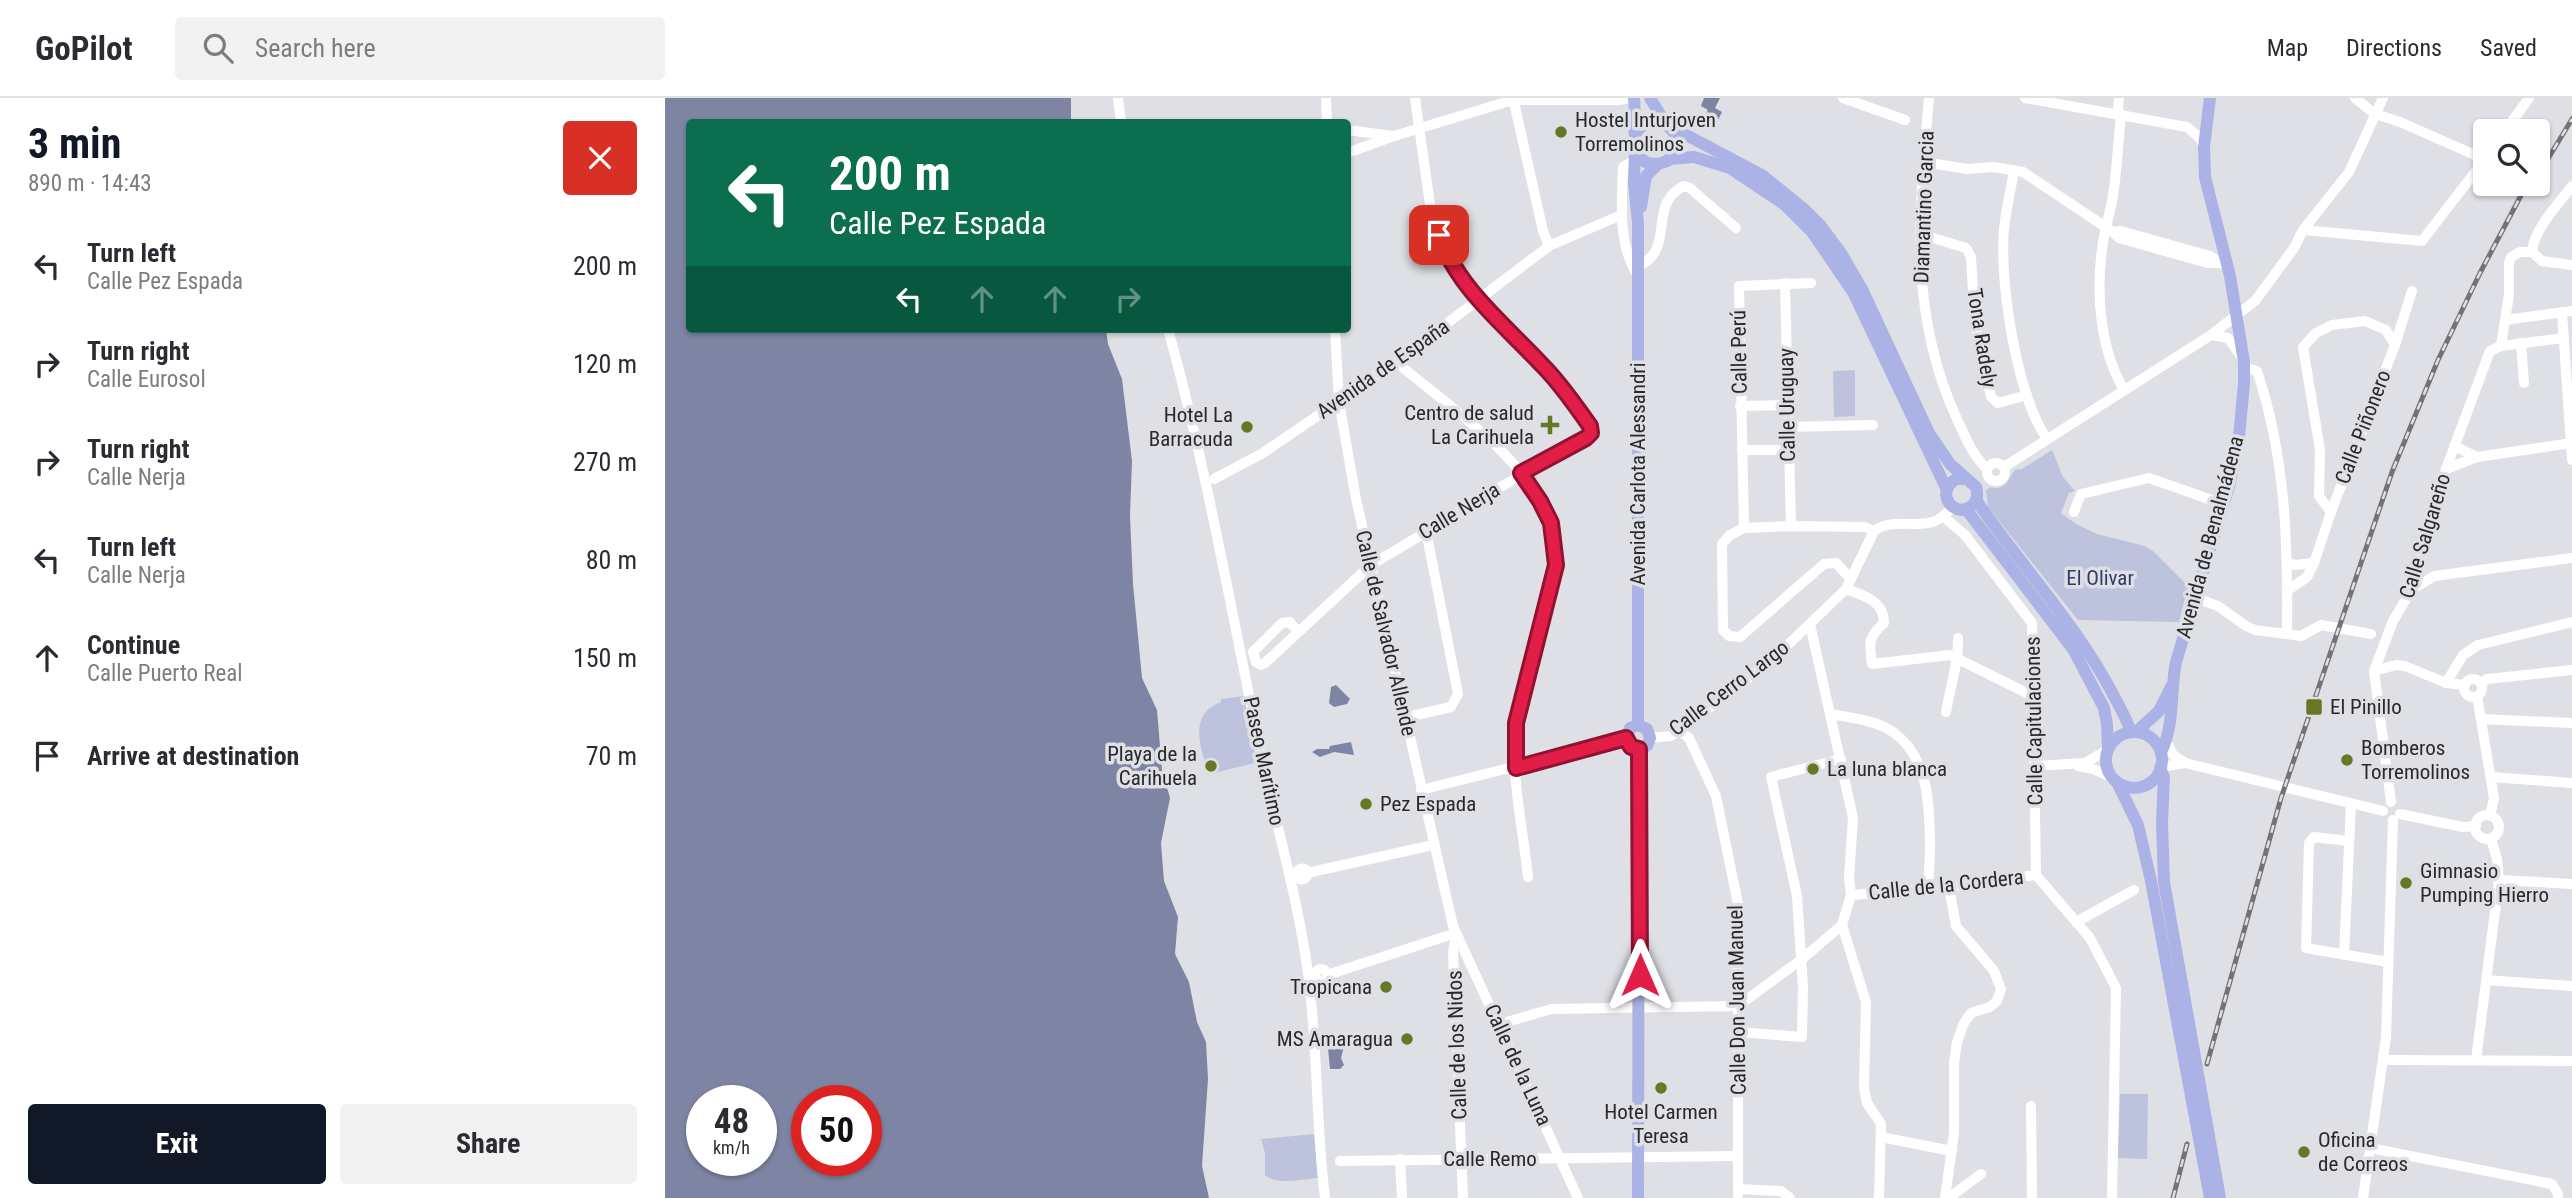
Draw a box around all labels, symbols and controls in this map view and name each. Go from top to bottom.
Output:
search box [175,17,665,80]
text: GoPilot [35,29,133,68]
icon: search [199,29,237,67]
text: Search here [255,33,376,63]
text: Map [2267,34,2308,62]
text: Directions [2346,34,2442,62]
text: Saved [2480,34,2537,62]
place label: Hostel Inturjoven Torremolinos [1575,108,1716,156]
text: 3 min [28,119,121,168]
map controls [2473,119,2550,196]
button: search [2473,119,2550,196]
button: close [563,121,637,195]
marker: Hostel Inturjoven Torremolinos [1553,124,1569,140]
street label: Diamantino Garcia [1909,130,1939,284]
text: 200 m [829,145,951,202]
icon: left [714,147,805,238]
text: 890 m · 14:43 [28,170,152,197]
text: Calle Pez Espada [829,204,1046,242]
pin [1409,205,1469,265]
icon: arrive [1420,216,1458,254]
text: Turn left [87,238,176,268]
icon: left [28,247,66,285]
text: 200 m [573,251,637,281]
text: Calle Pez Espada [87,268,243,295]
icon: left [890,280,928,318]
icon: ahead [963,280,1001,318]
icon: ahead [1036,280,1074,318]
icon: right [1109,280,1147,318]
street label: Tona Radely [1962,286,2002,390]
street label: Calle Perú [1726,310,1752,394]
street label: Avenida de España [1312,314,1454,424]
text: Turn right [87,336,189,366]
icon: right [28,345,66,383]
street label: Calle Uruguay [1774,348,1800,462]
text: 120 m [573,349,637,379]
street label: Avenida Carlota Alessandri [1626,362,1650,586]
text: Calle Eurosol [87,366,206,393]
street label: Calle Piñonero [2330,367,2396,487]
place label: Centro de salud La Carihuela [1404,401,1534,449]
place label: Hotel La Barracuda [1149,403,1233,451]
marker: Centro de salud La Carihuela [1540,415,1560,435]
marker: Hotel La Barracuda [1239,419,1255,435]
street label: Avenida de Benalmádena [2171,433,2249,641]
text: Turn right [87,434,189,464]
icon: right [28,443,66,481]
text: 270 m [573,447,637,477]
text: Calle Nerja [87,464,186,491]
street label: Calle Salgareño [2395,471,2455,601]
street label: Calle Nerja [1414,477,1504,545]
street label: Calle de Salvador Allende [1351,528,1421,738]
text: Turn left [87,532,176,562]
icon: left [28,541,66,579]
text: 80 m [586,545,637,575]
text: Calle Nerja [87,562,186,589]
park label: El Olivar [2066,566,2134,590]
text: Continue [87,630,180,660]
street label: Calle Cerro Largo [1665,635,1793,741]
street label: Calle Capitulaciones [2021,636,2047,806]
icon: ahead [28,639,66,677]
text: 150 m [573,643,637,673]
text: Calle Puerto Real [87,660,243,687]
street label: Paseo Marítimo [1239,694,1289,828]
place label: El Pinillo [2330,695,2402,719]
marker: El Pinillo [2304,697,2324,717]
place label: Bomberos Torremolinos [2361,736,2470,784]
icon: arrive [28,737,66,775]
text: Arrive at destination [87,741,299,771]
text: 70 m [586,741,637,771]
place label: Playa de la Carihuela [1107,742,1197,790]
marker: Bomberos Torremolinos [2339,752,2355,768]
place label: La luna blanca [1827,757,1947,781]
marker: Playa de la Carihuela [1203,758,1219,774]
marker: La luna blanca [1805,761,1821,777]
place label: Pez Espada [1380,792,1476,816]
marker: Pez Espada [1358,796,1374,812]
place label: Gimnasio Pumping Hierro [2420,859,2549,907]
street label: Calle de la Cordera [1867,865,2025,905]
marker: Gimnasio Pumping Hierro [2398,875,2414,891]
street label: Calle Don Juan Manuel [1723,905,1751,1095]
position arrow [1603,938,1677,1012]
street label: Calle de los Nidos [1442,970,1472,1120]
place label: Tropicana [1290,975,1372,999]
marker: Tropicana [1378,979,1394,995]
street label: Calle de la Luna [1479,1001,1557,1129]
place label: MS Amaragua [1277,1027,1393,1051]
marker: MS Amaragua [1399,1031,1415,1047]
marker: Hotel Carmen Teresa [1653,1080,1669,1096]
speed limit sign: 50 [791,1085,882,1176]
place label: Hotel Carmen Teresa [1604,1100,1718,1148]
text: 48 [714,1101,749,1142]
button: Exit [28,1104,326,1184]
button: Share [340,1104,637,1184]
place label: Oficina de Correos [2318,1128,2408,1176]
text: km/h [713,1137,750,1158]
marker: Oficina de Correos [2296,1144,2312,1160]
street label: Calle Remo [1443,1147,1537,1171]

